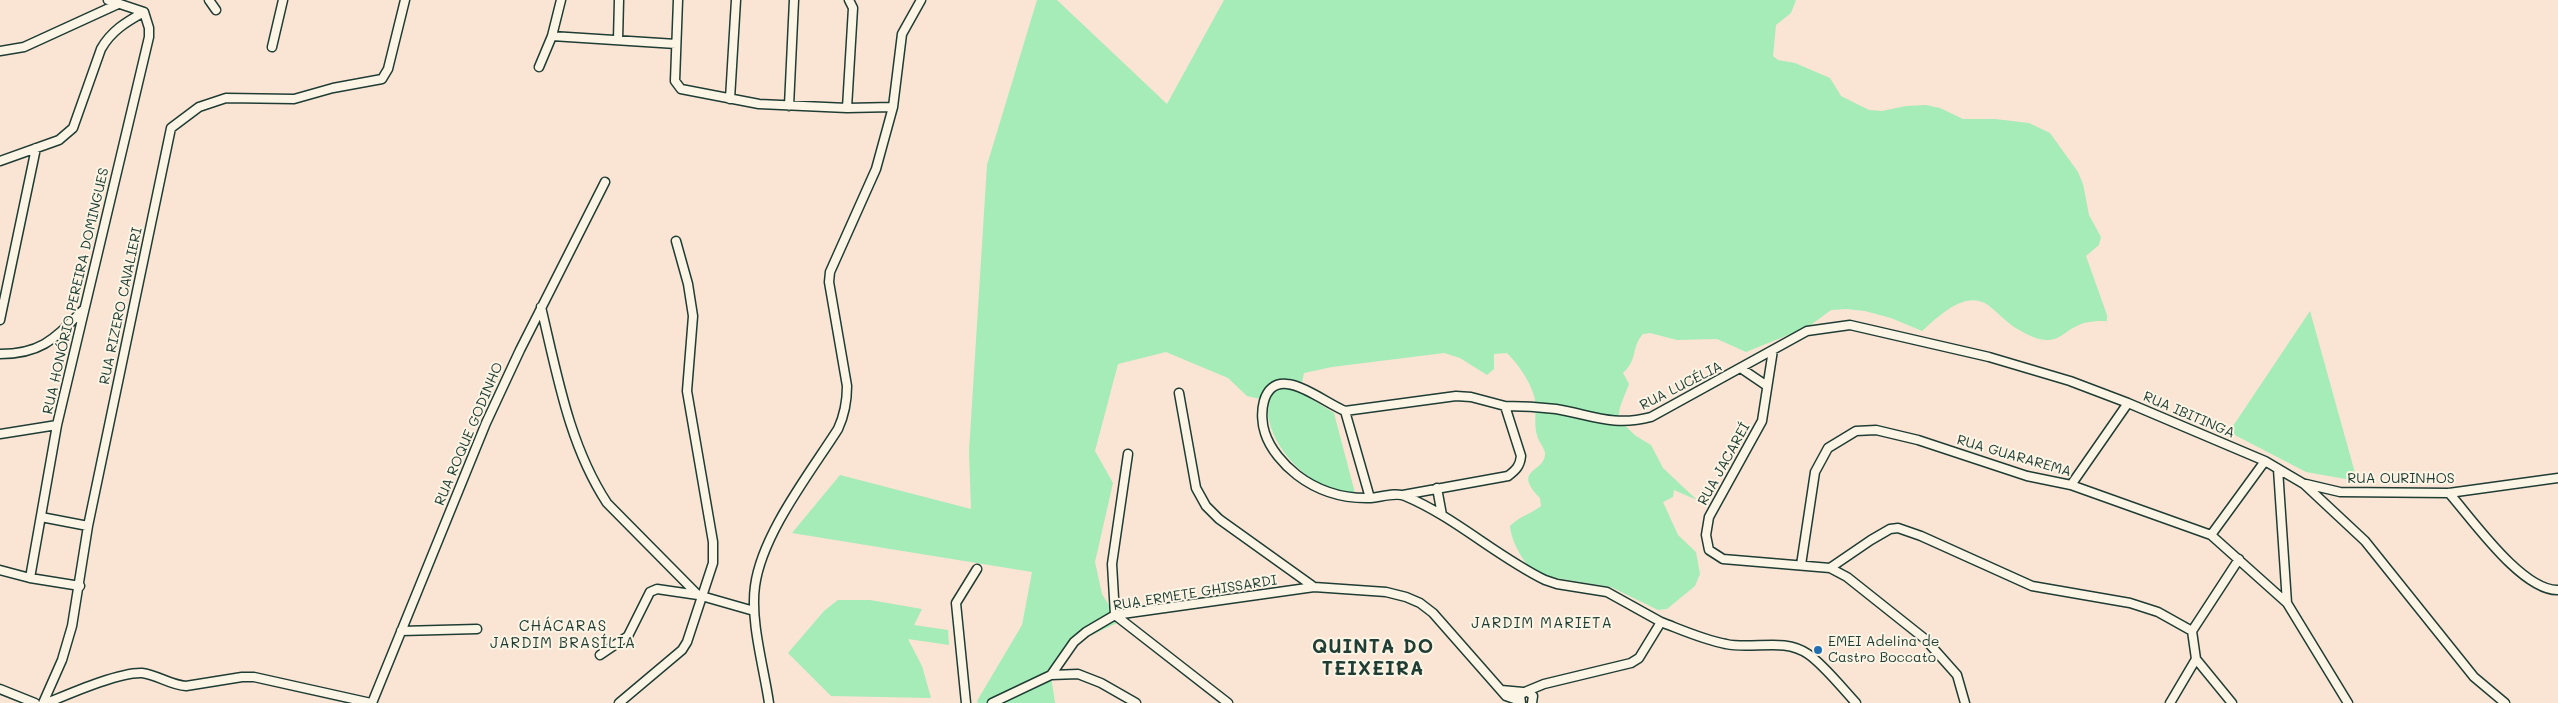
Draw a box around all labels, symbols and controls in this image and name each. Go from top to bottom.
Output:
street label: RUA HONÓRIO PEREIRA DOMINGUES [39,166,113,416]
street label: RUA RIZERO CAVALIERI [96,226,146,386]
street label: RUA LUCÉLIA [1637,358,1725,414]
street label: RUA ROQUE GODINHO [431,360,507,508]
street label: RUA IBITINGA [2141,388,2237,442]
street label: RUA JACAREÍ [1694,420,1754,508]
street label: RUA GUARAREMA [1955,432,2073,480]
street label: RUA OURINHOS [2347,471,2455,487]
street label: RUA ERMETE GHISSARDI [1112,572,1278,614]
district label: JARDIM MARIETA [1469,614,1615,632]
district label: CHÁCARAS JARDIM BRASÍLIA [488,617,638,652]
place label: EMEI Adelina de Castro Boccato [1828,634,1939,666]
district label: QUINTA DO TEIXEIRA [1311,636,1435,680]
marker: EMEI Adelina de Castro Boccato [1812,644,1824,656]

